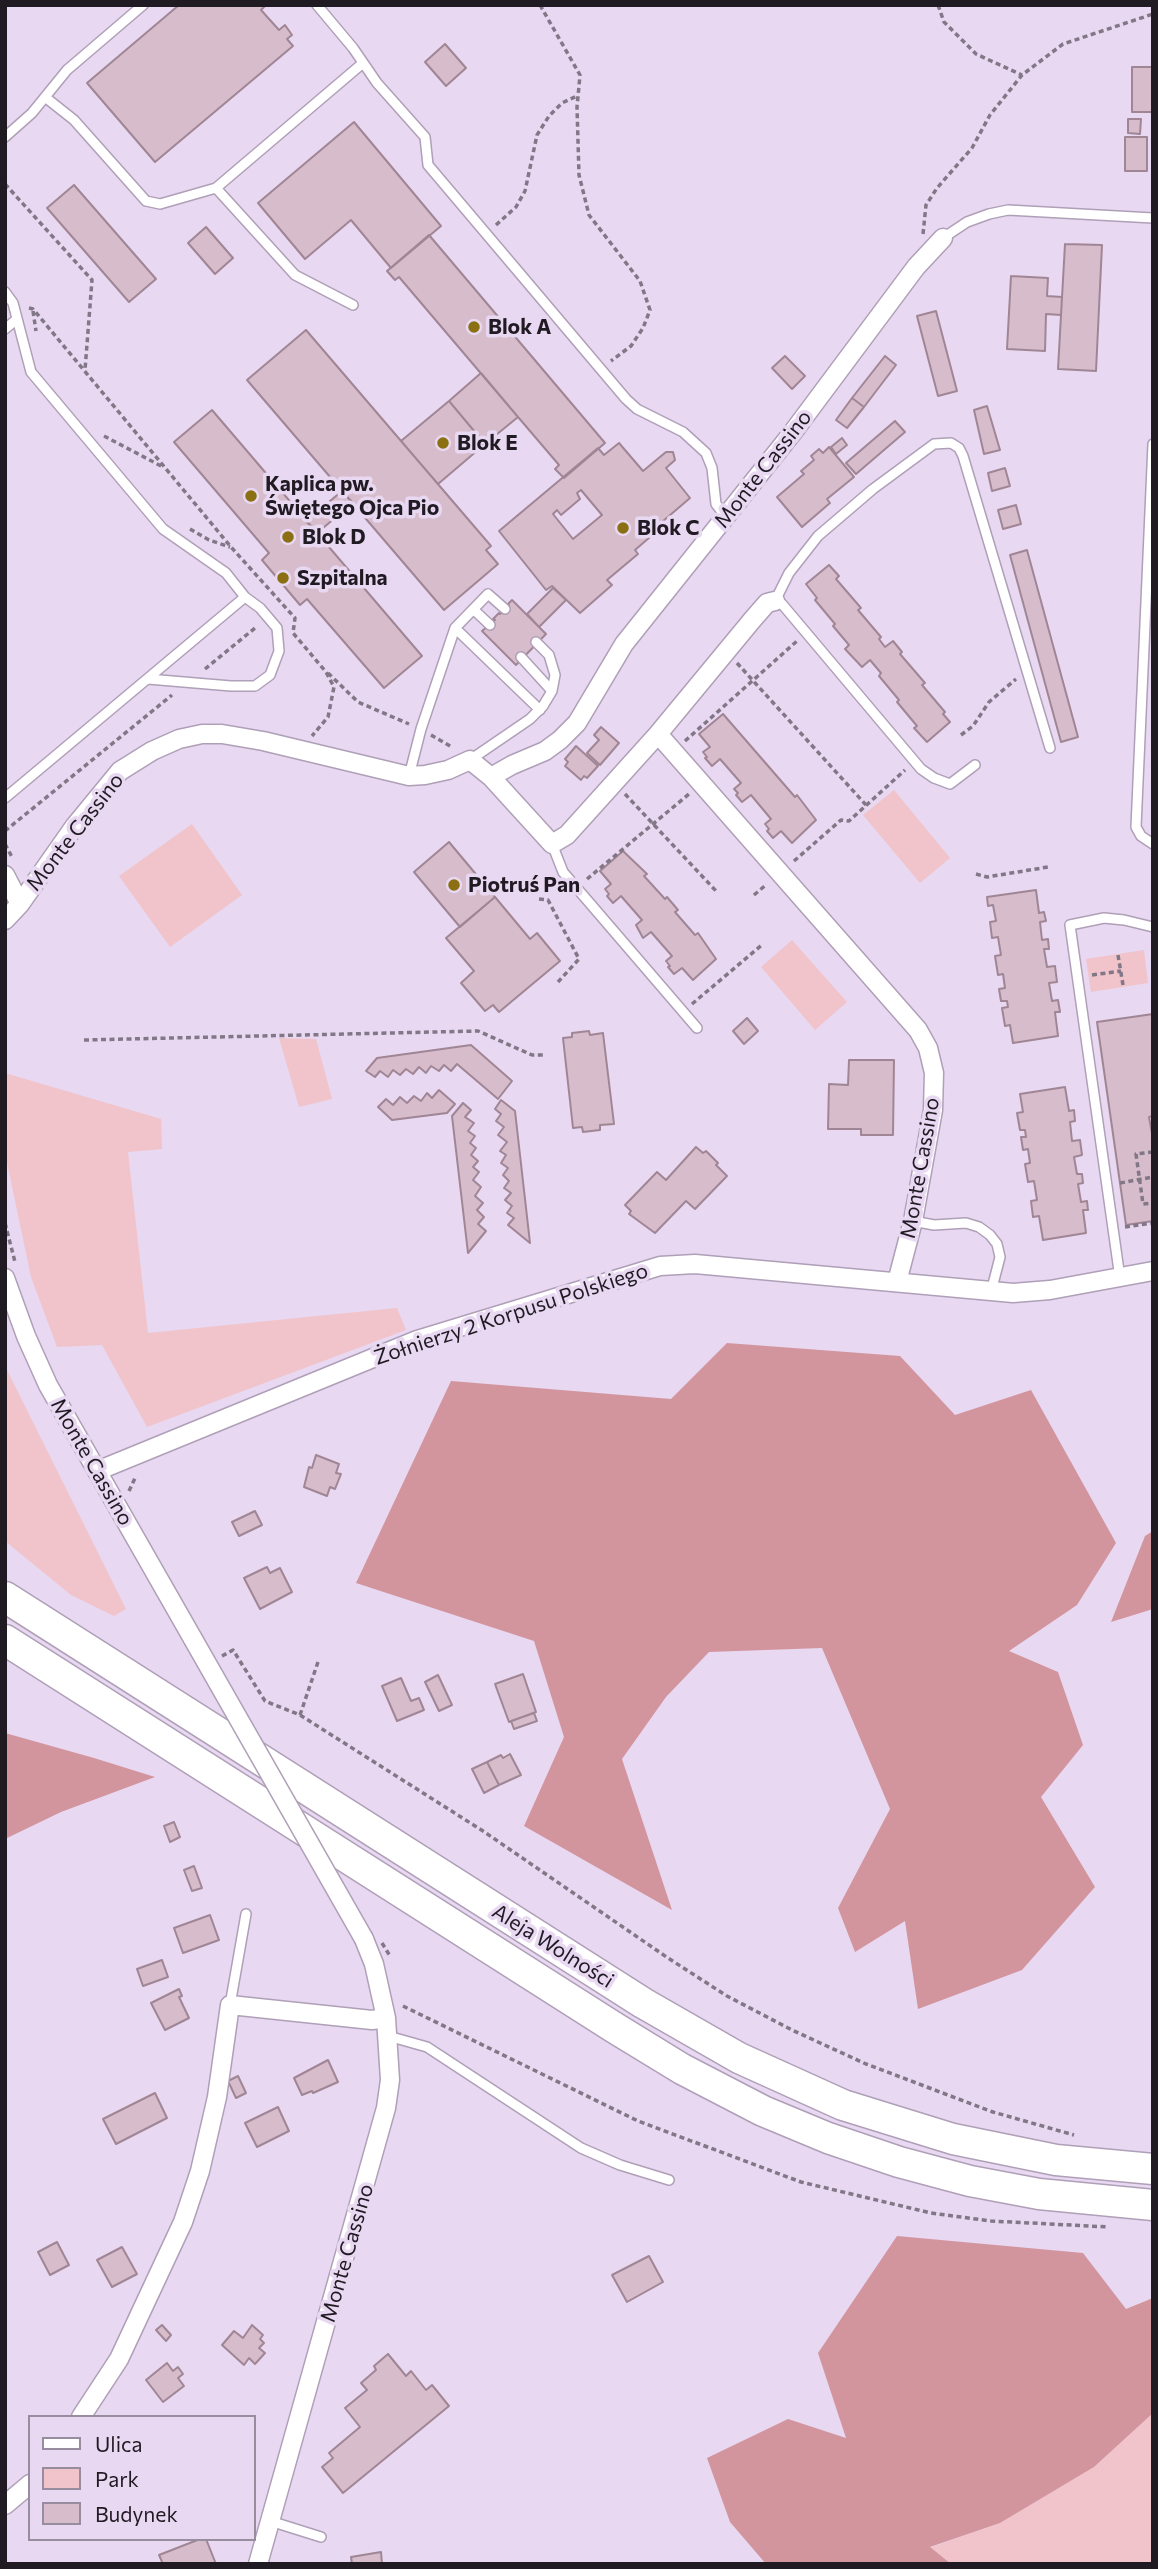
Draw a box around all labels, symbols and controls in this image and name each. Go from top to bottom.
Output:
place label: Blok A [488,314,551,340]
marker: Blok A [466,319,482,335]
street label: Monte Cassino [709,405,817,533]
place label: Blok E [457,430,518,456]
marker: Blok E [435,435,451,451]
place label: Kaplica pw. Świętego Ojca Pio [265,471,439,521]
marker: Kaplica pw. Świętego Ojca Pio [243,488,259,504]
place label: Blok C [637,515,700,541]
marker: Blok C [615,520,631,536]
place label: Blok D [302,524,366,550]
marker: Blok D [280,529,296,545]
place label: Szpitalna [297,565,388,591]
marker: Szpitalna [275,570,291,586]
street label: Monte Cassino [21,768,129,896]
place label: Piotruś Pan [468,872,580,898]
marker: Piotruś Pan [446,877,462,893]
street label: Monte Cassino [895,1096,945,1240]
street label: Żołnierzy 2 Korpusu Polskiego [371,1258,651,1370]
street label: Monte Cassino [45,1394,139,1530]
street label: Aleja Wolności [487,1899,619,1993]
street label: Monte Cassino [315,2181,379,2325]
legend [28,2415,256,2541]
text: Ulica [95,2431,142,2456]
text: Park [95,2466,139,2491]
text: Budynek [95,2501,178,2526]

